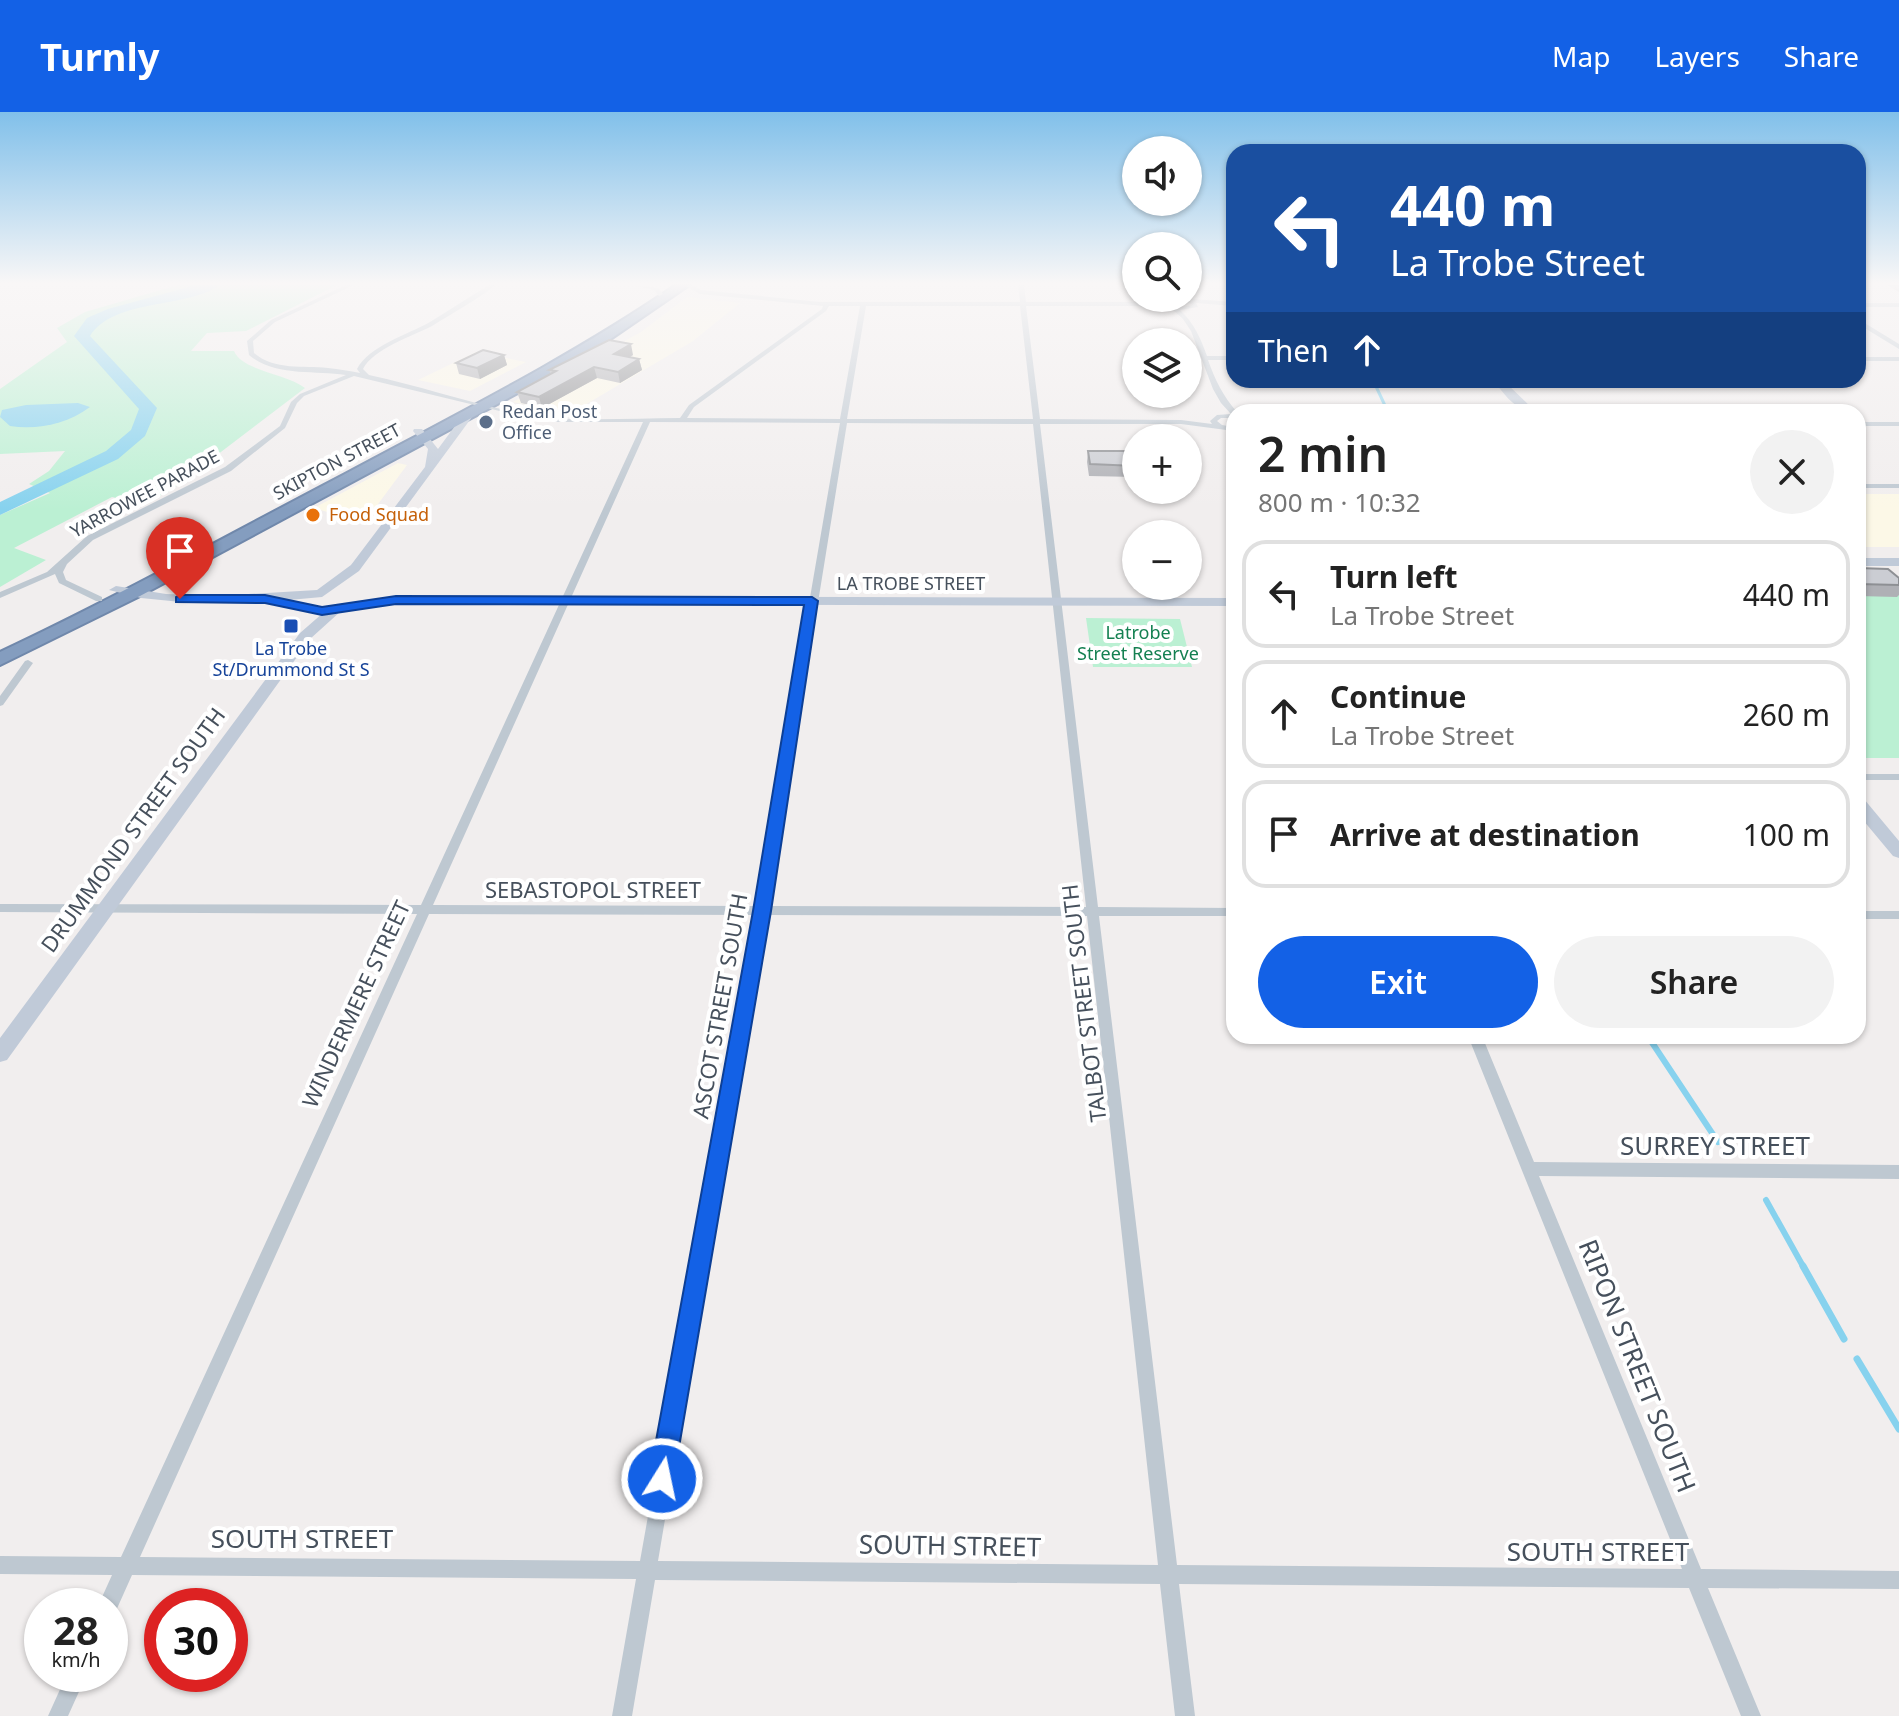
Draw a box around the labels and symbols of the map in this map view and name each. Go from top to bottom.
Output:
place label: Redan Post Office [502,399,598,444]
marker: Redan Post Office [477,413,495,431]
street label: SKIPTON STREET [269,417,405,505]
street label: YARROWEE PARADE [66,444,223,543]
place label: Food Squad [329,502,429,526]
marker: Food Squad [304,506,322,524]
pin [146,517,214,599]
street label: LA TROBE STREET [837,571,985,595]
marker: La Trobe St/Drummond St S [282,617,300,635]
park label: Latrobe Street Reserve [1077,620,1199,665]
place label: La Trobe St/Drummond St S [212,636,370,681]
street label: DRUMMOND STREET SOUTH [33,701,231,958]
street label: SEBASTOPOL STREET [485,874,701,904]
street label: TALBOT STREET SOUTH [1054,883,1112,1124]
street label: ASCOT STREET SOUTH [684,891,754,1121]
street label: WINDERMERE STREET [294,895,416,1112]
street label: SURREY STREET [1620,1127,1810,1163]
street label: RIPON STREET SOUTH [1571,1234,1705,1497]
position arrow [620,1437,704,1521]
street label: SOUTH STREET [211,1520,394,1556]
street label: SOUTH STREET [859,1525,1042,1565]
street label: SOUTH STREET [1507,1533,1690,1569]
speed limit sign: 30 [144,1588,248,1692]

